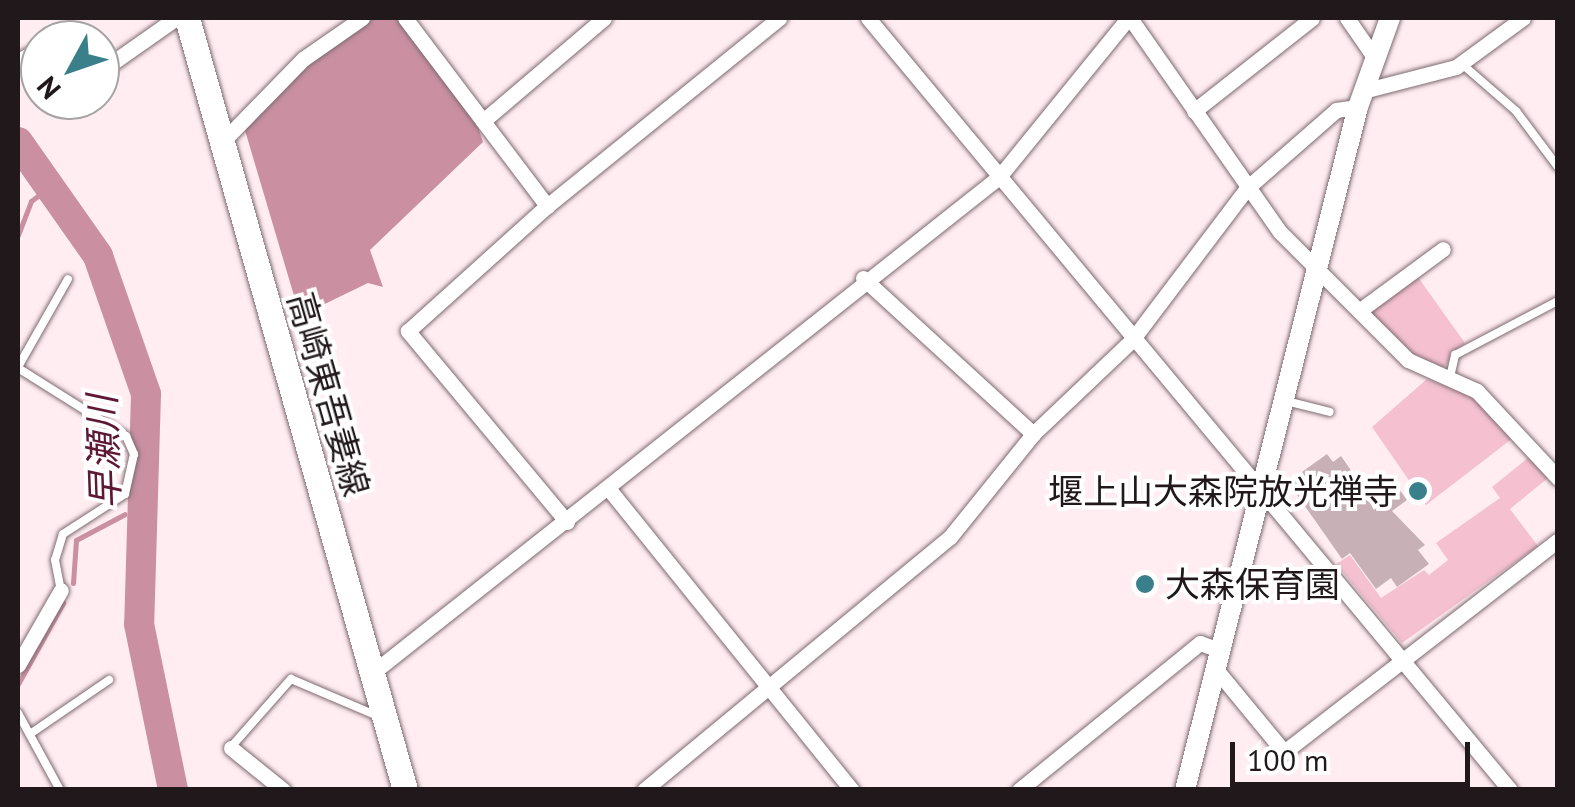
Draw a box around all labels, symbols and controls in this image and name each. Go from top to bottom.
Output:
north arrow [20,20,120,120]
text: N [28,69,68,107]
street label: 高崎東吾妻線 [280,287,378,501]
water label: 早瀬川 [78,394,128,510]
place label: 堰上山大森院放光禅寺 [1048,470,1398,512]
marker: 堰上山大森院放光禅寺 [1407,480,1429,502]
place label: 大森保育園 [1165,563,1340,605]
marker: 大森保育園 [1134,573,1156,595]
scale bar [1235,722,1475,784]
text: 100 m [1247,740,1328,779]

